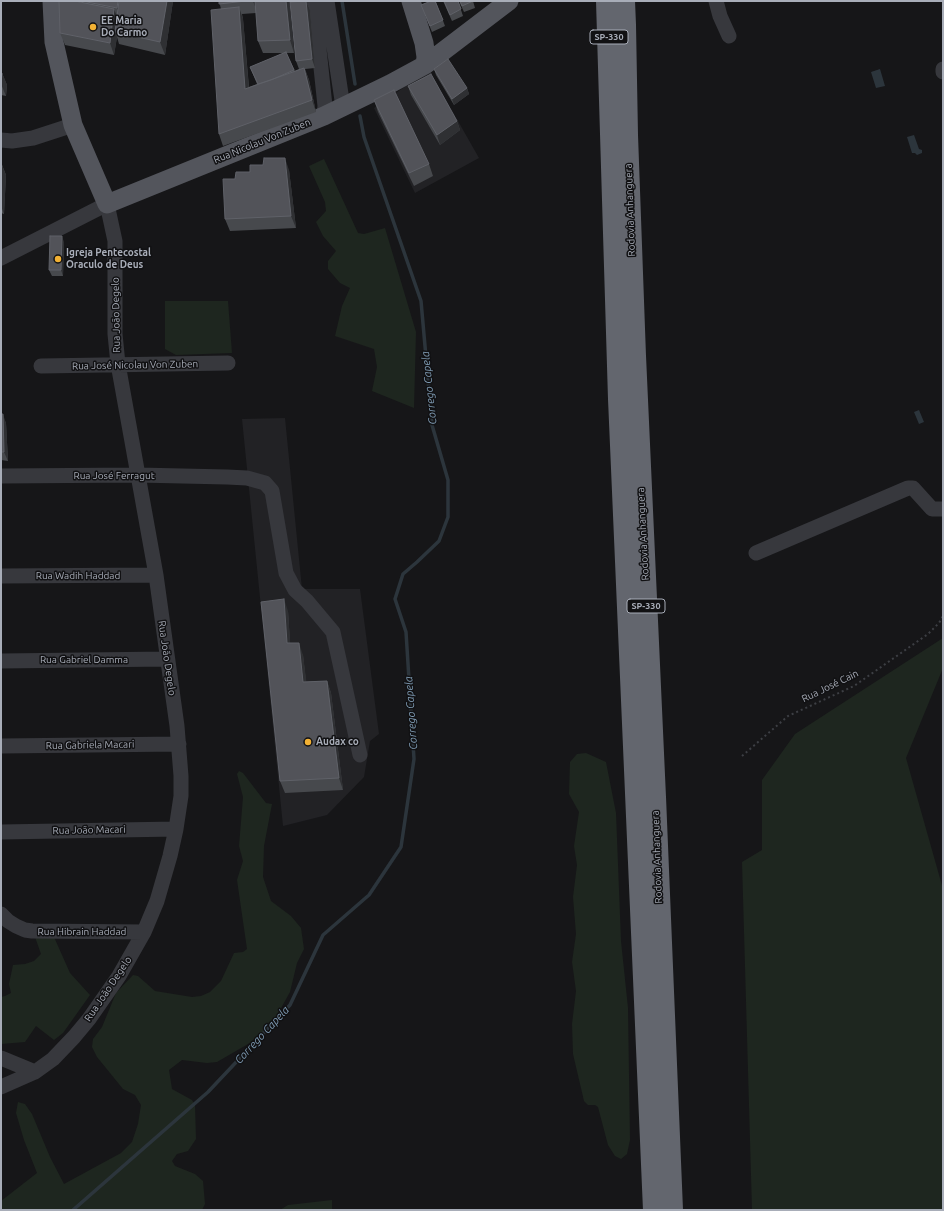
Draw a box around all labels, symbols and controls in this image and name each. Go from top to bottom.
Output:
place label: EE Maria Do Carmo [101,15,147,38]
marker: EE Maria Do Carmo [88,22,98,32]
road number: SP-330 [590,30,628,44]
street label: Rua Nicolau Von Zuben [212,116,312,166]
street label: Rodovia Anhanguera [622,163,638,257]
place label: Igreja Pentecostal Oraculo de Deus [66,247,151,270]
marker: Igreja Pentecostal Oraculo de Deus [53,254,63,264]
street label: Rua João Degelo [109,277,123,353]
water label: Corrego Capela [419,351,439,425]
street label: Rua José Nicolau Von Zuben [72,358,198,372]
street label: Rua José Ferragut [73,470,155,482]
street label: Rodovia Anhanguera [635,487,651,581]
street label: Rua Wadih Haddad [36,570,120,582]
road number: SP-330 [627,599,665,613]
street label: Rua João Degelo [156,620,178,696]
street label: Rua Gabriel Damma [40,654,128,666]
street label: Rua José Cain [800,667,860,705]
water label: Corrego Capela [402,676,420,750]
place label: Audax co [316,736,359,748]
marker: Audax co [303,737,313,747]
street label: Rua Gabriela Macari [46,738,134,752]
street label: Rodovia Anhanguera [649,810,665,904]
street label: Rua João Macari [52,823,126,837]
street label: Rua Hibrain Haddad [38,926,126,938]
street label: Rua João Degelo [82,954,134,1024]
water label: Corrego Capela [232,1004,292,1066]

